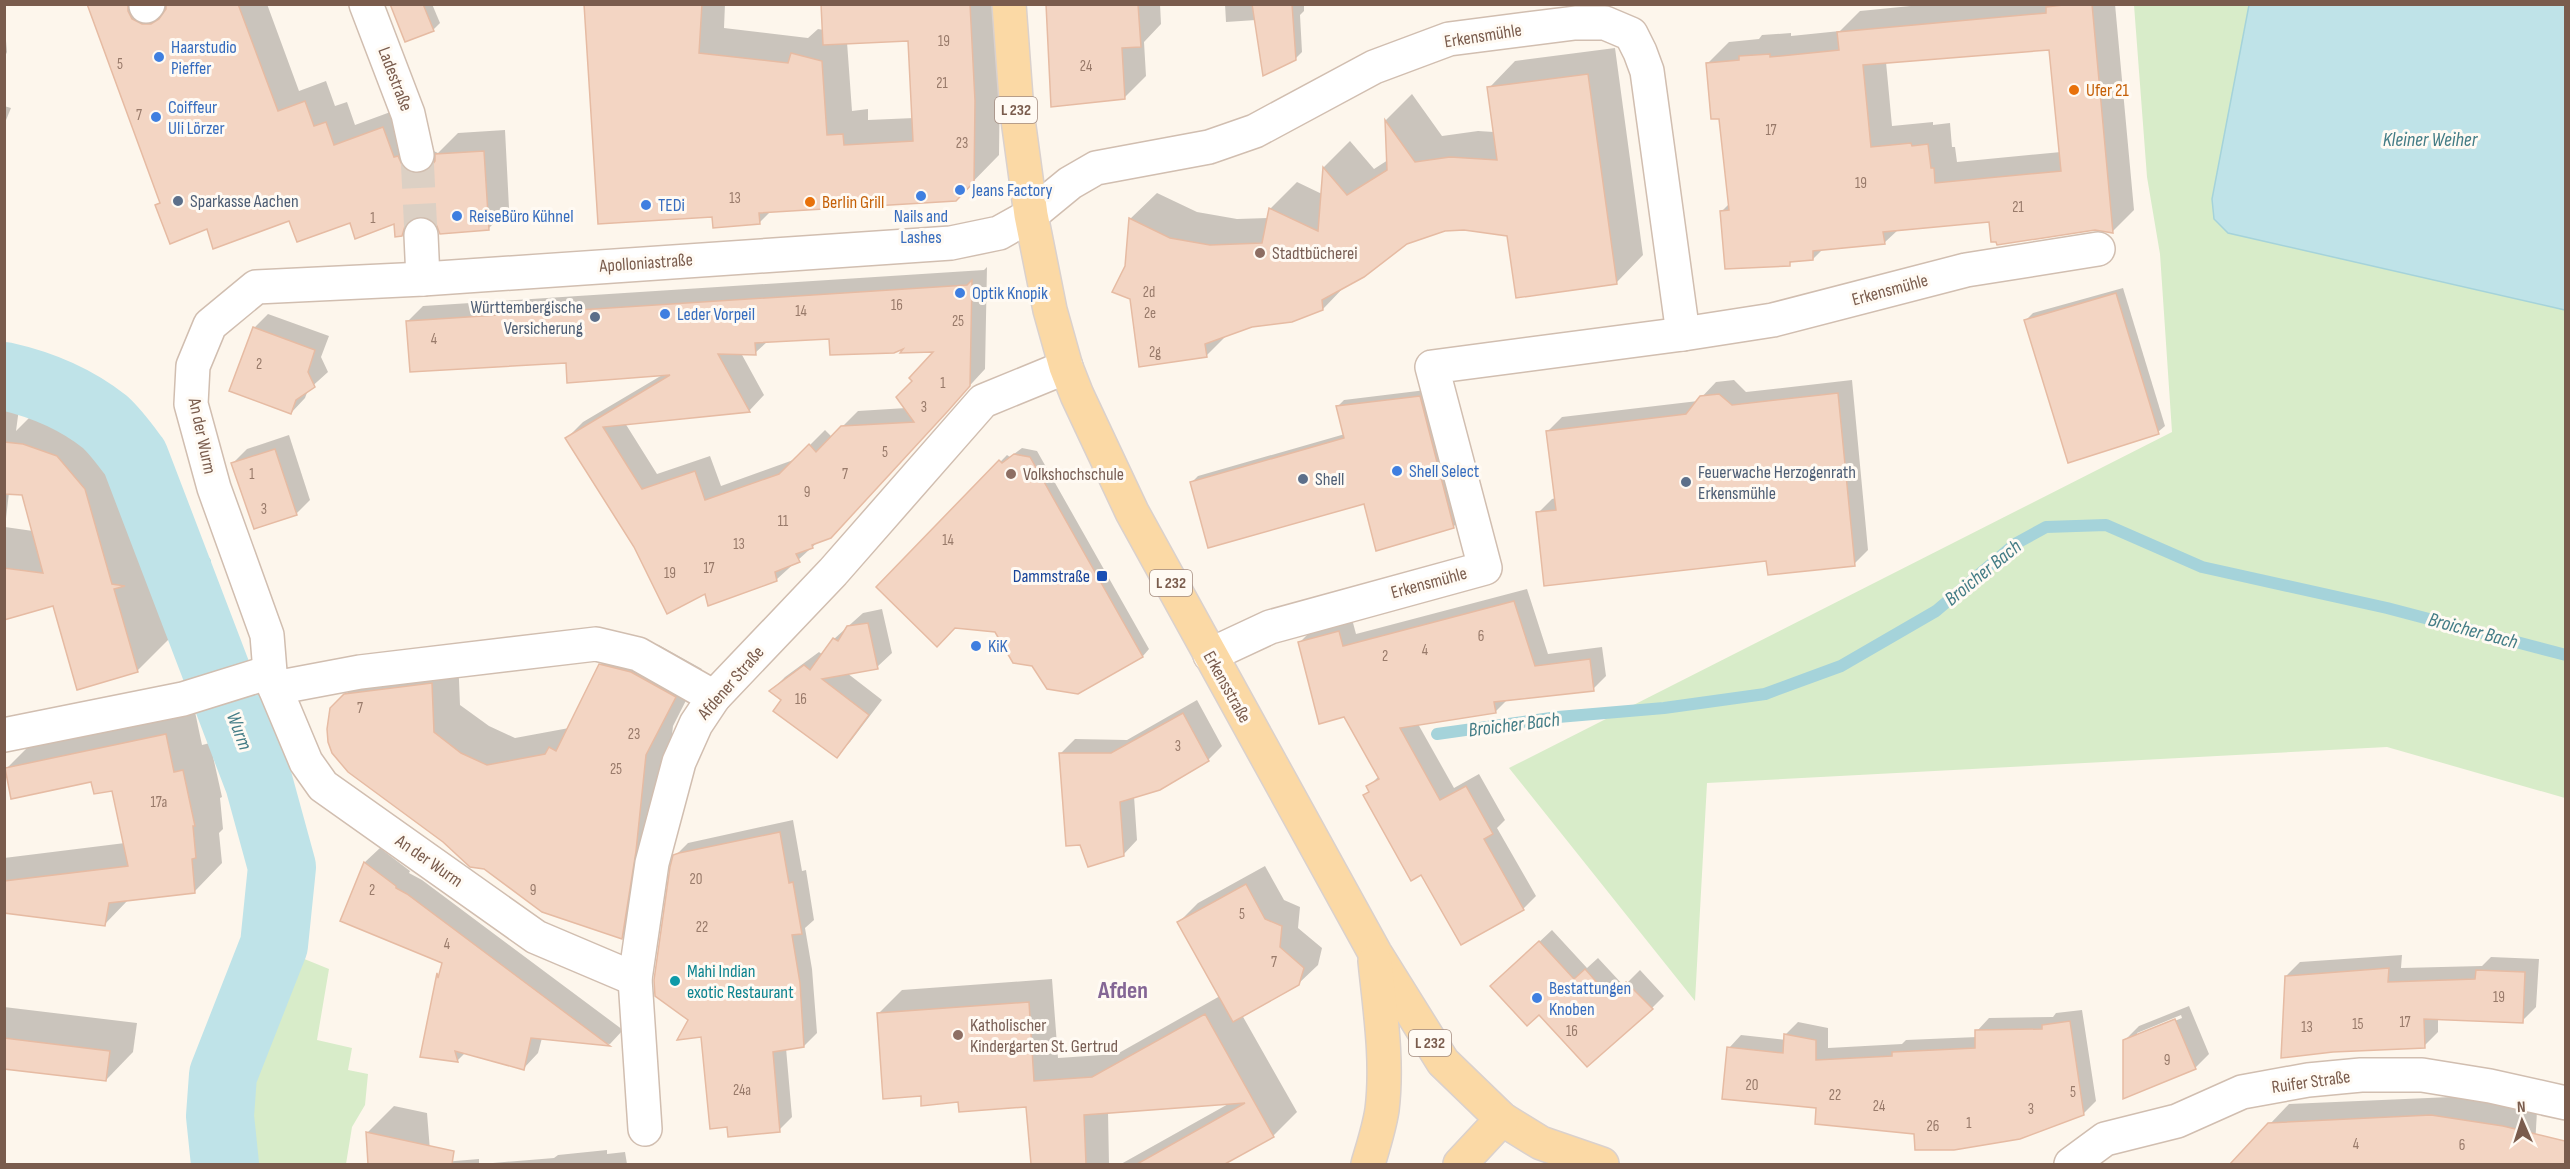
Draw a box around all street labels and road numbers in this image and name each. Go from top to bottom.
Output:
street label: Erkensmühle [1443,20,1523,52]
street label: Ladestraße [373,44,417,114]
road number: L 232 [995,97,1037,123]
street label: Apolloniastraße [598,249,693,277]
street label: Erkensmühle [1850,270,1930,310]
street label: An der Wurm [184,395,220,476]
street label: Erkensmühle [1389,563,1469,603]
road number: L 232 [1150,570,1192,596]
street label: Afdener Straße [693,642,768,725]
street label: Erkensstraße [1199,647,1255,727]
street label: An der Wurm [391,830,467,892]
road number: L 232 [1409,1030,1451,1056]
street label: Ruifer Straße [2270,1066,2352,1098]

